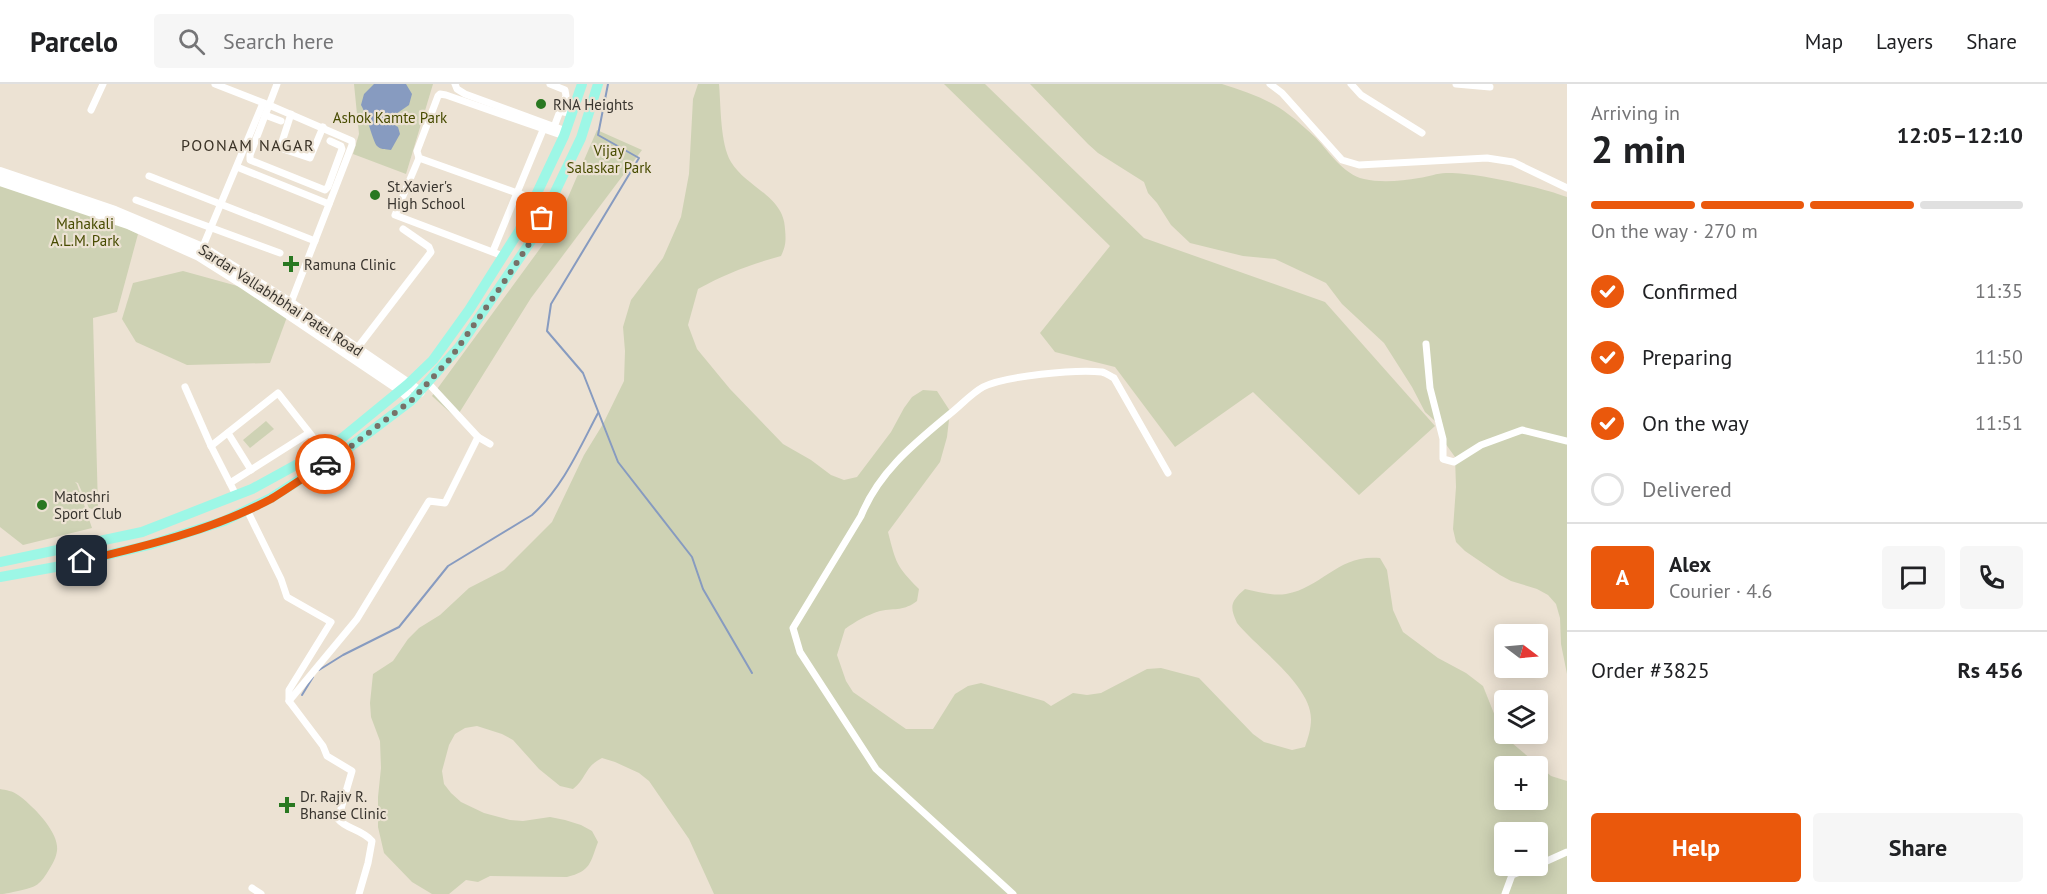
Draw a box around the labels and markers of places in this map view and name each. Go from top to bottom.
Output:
place label: RNA Heights [553,95,634,114]
marker: RNA Heights [534,97,548,111]
place label: St.Xavier's High School [387,177,465,213]
marker: St.Xavier's High School [368,188,382,202]
pin [516,192,567,243]
marker: Ramuna Clinic [282,255,300,273]
place label: Ramuna Clinic [304,255,396,274]
place label: Matoshri Sport Club [54,487,122,523]
marker: Matoshri Sport Club [35,498,49,512]
pin [56,535,107,586]
place label: Dr. Rajiv R. Bhanse Clinic [300,787,387,823]
marker: Dr. Rajiv R. Bhanse Clinic [278,796,296,814]

